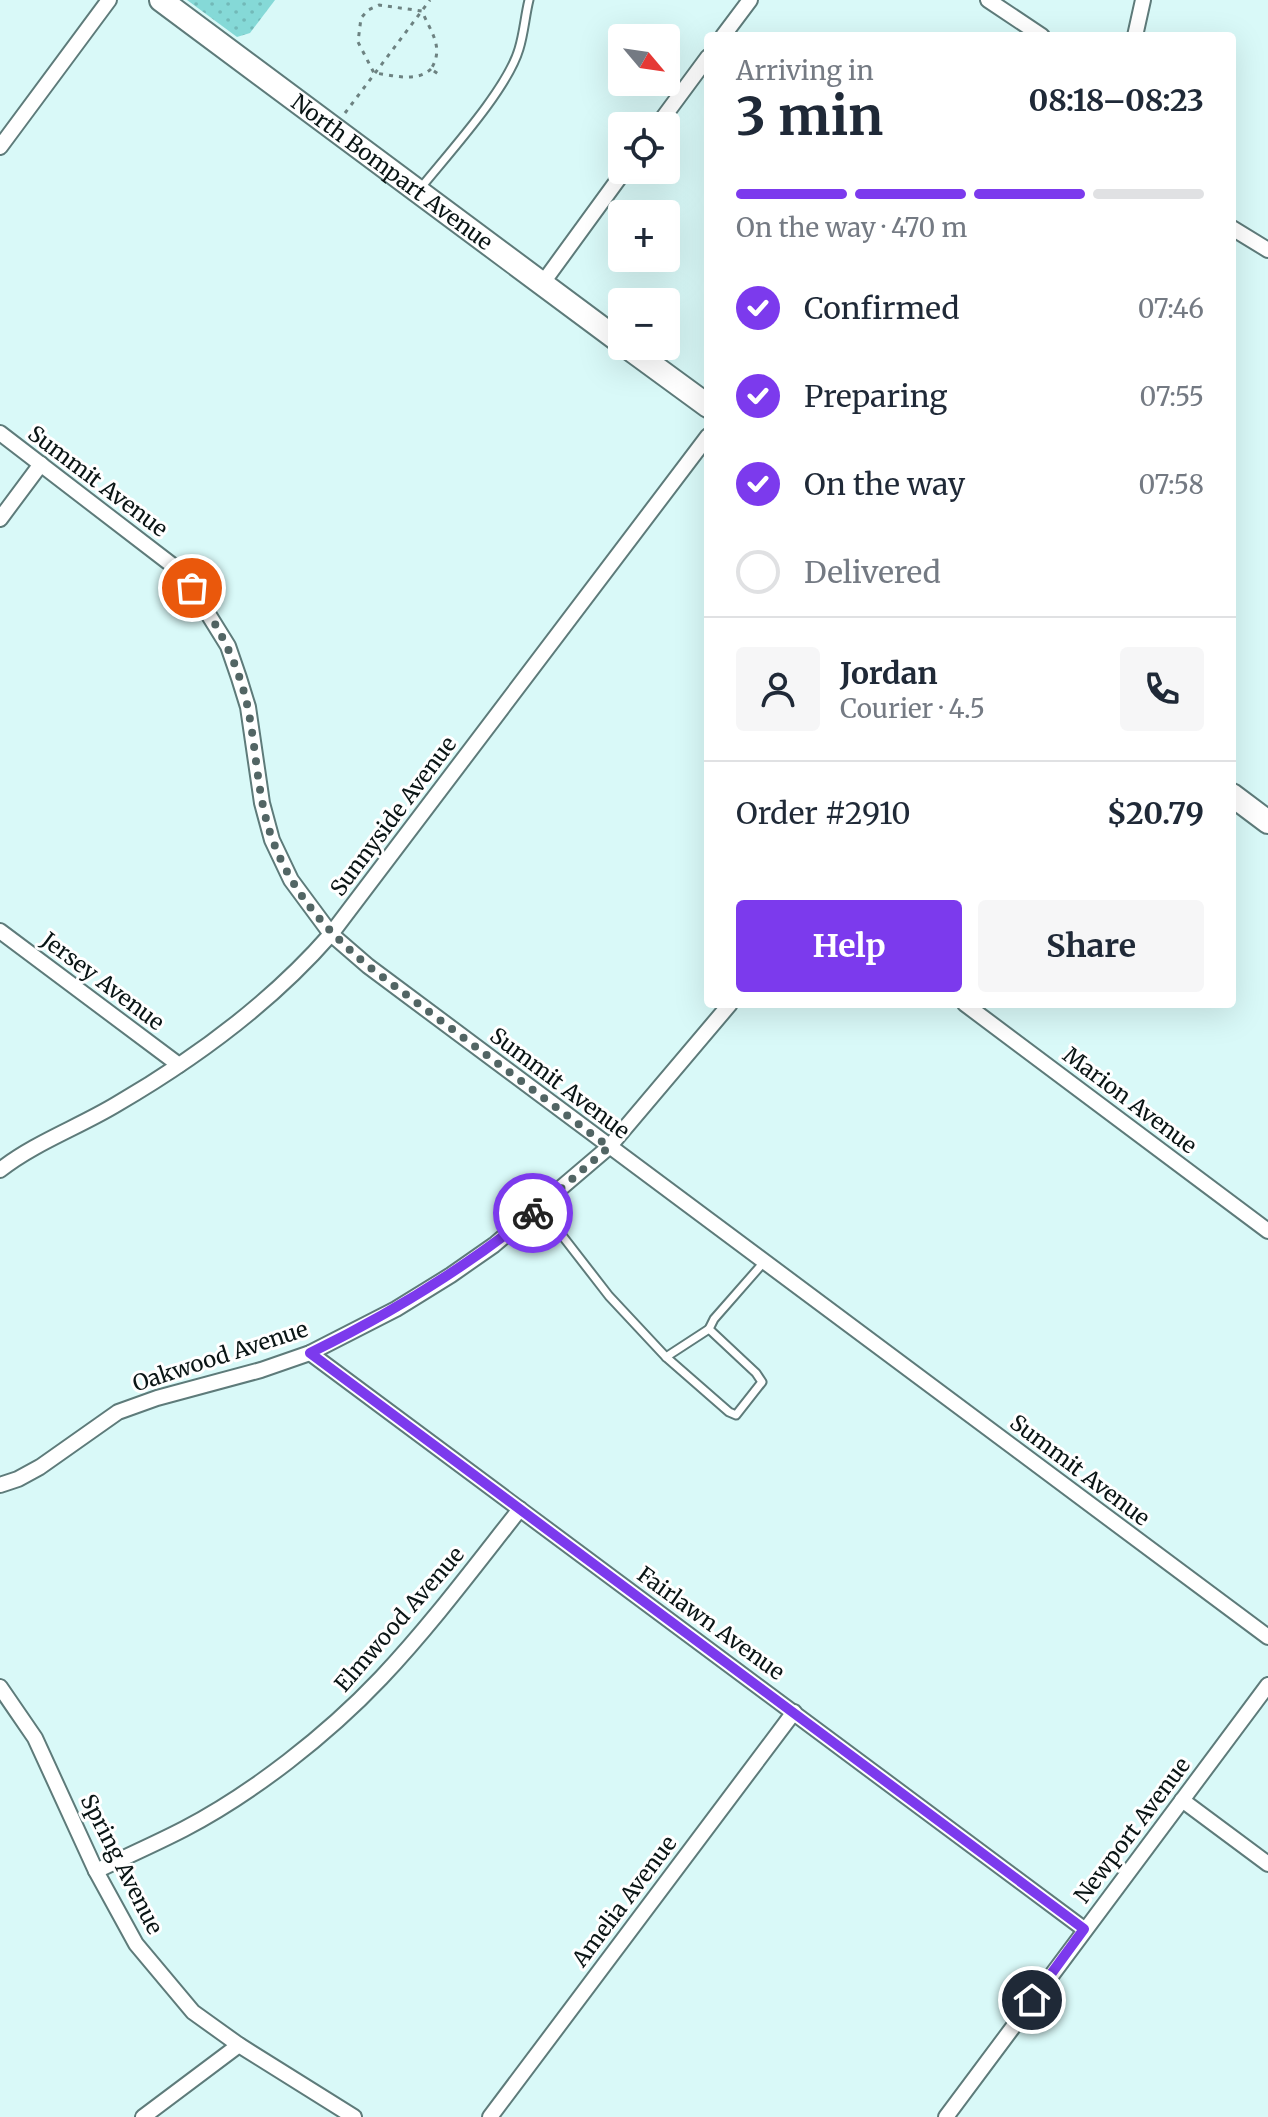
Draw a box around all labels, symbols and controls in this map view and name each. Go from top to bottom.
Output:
north arrow [608,24,680,96]
map controls [608,24,680,360]
text: Arriving in [736,54,874,87]
text: 08:18–08:23 [1029,81,1204,119]
text: 3 min [736,84,883,149]
street label: North Bompart Avenue [286,88,498,256]
button: locate [608,112,680,184]
button: + [608,200,680,272]
text: On the way · 470 m [736,211,967,244]
icon: check [736,286,780,330]
button: − [608,288,680,360]
text: Confirmed [804,289,959,327]
text: 07:46 [1138,292,1204,325]
icon: check [736,374,780,418]
text: Preparing [804,377,947,415]
text: 07:55 [1140,380,1204,413]
street label: Summit Avenue [23,419,173,543]
icon: check [736,462,780,506]
text: On the way [804,465,965,503]
text: 07:58 [1138,468,1204,501]
text: Delivered [804,553,941,591]
pin [158,554,226,622]
icon: bag [170,566,214,610]
button: person [736,647,820,731]
button: phone [1120,647,1204,731]
text: Jordan [840,654,938,692]
text: Courier · 4.5 [840,692,985,725]
street label: Sunnyside Avenue [324,731,462,901]
text: Order #2910 [736,794,911,832]
text: $20.79 [1107,794,1204,832]
button: Help [736,900,962,992]
button: Share [978,900,1204,992]
street label: Jersey Avenue [35,925,170,1036]
street label: Summit Avenue [485,1021,635,1145]
street label: Marion Avenue [1058,1041,1202,1159]
courier [493,1173,573,1253]
icon: bike [511,1191,555,1235]
street label: Oakwood Avenue [129,1314,311,1398]
street label: Summit Avenue [1005,1408,1155,1532]
street label: Elmwood Avenue [328,1541,470,1697]
street label: Fairlawn Avenue [632,1560,790,1686]
street label: Newport Avenue [1068,1752,1196,1908]
street label: Spring Avenue [75,1789,169,1939]
street label: Amelia Avenue [565,1830,682,1973]
pin [998,1966,1066,2034]
icon: home [1010,1978,1054,2022]

